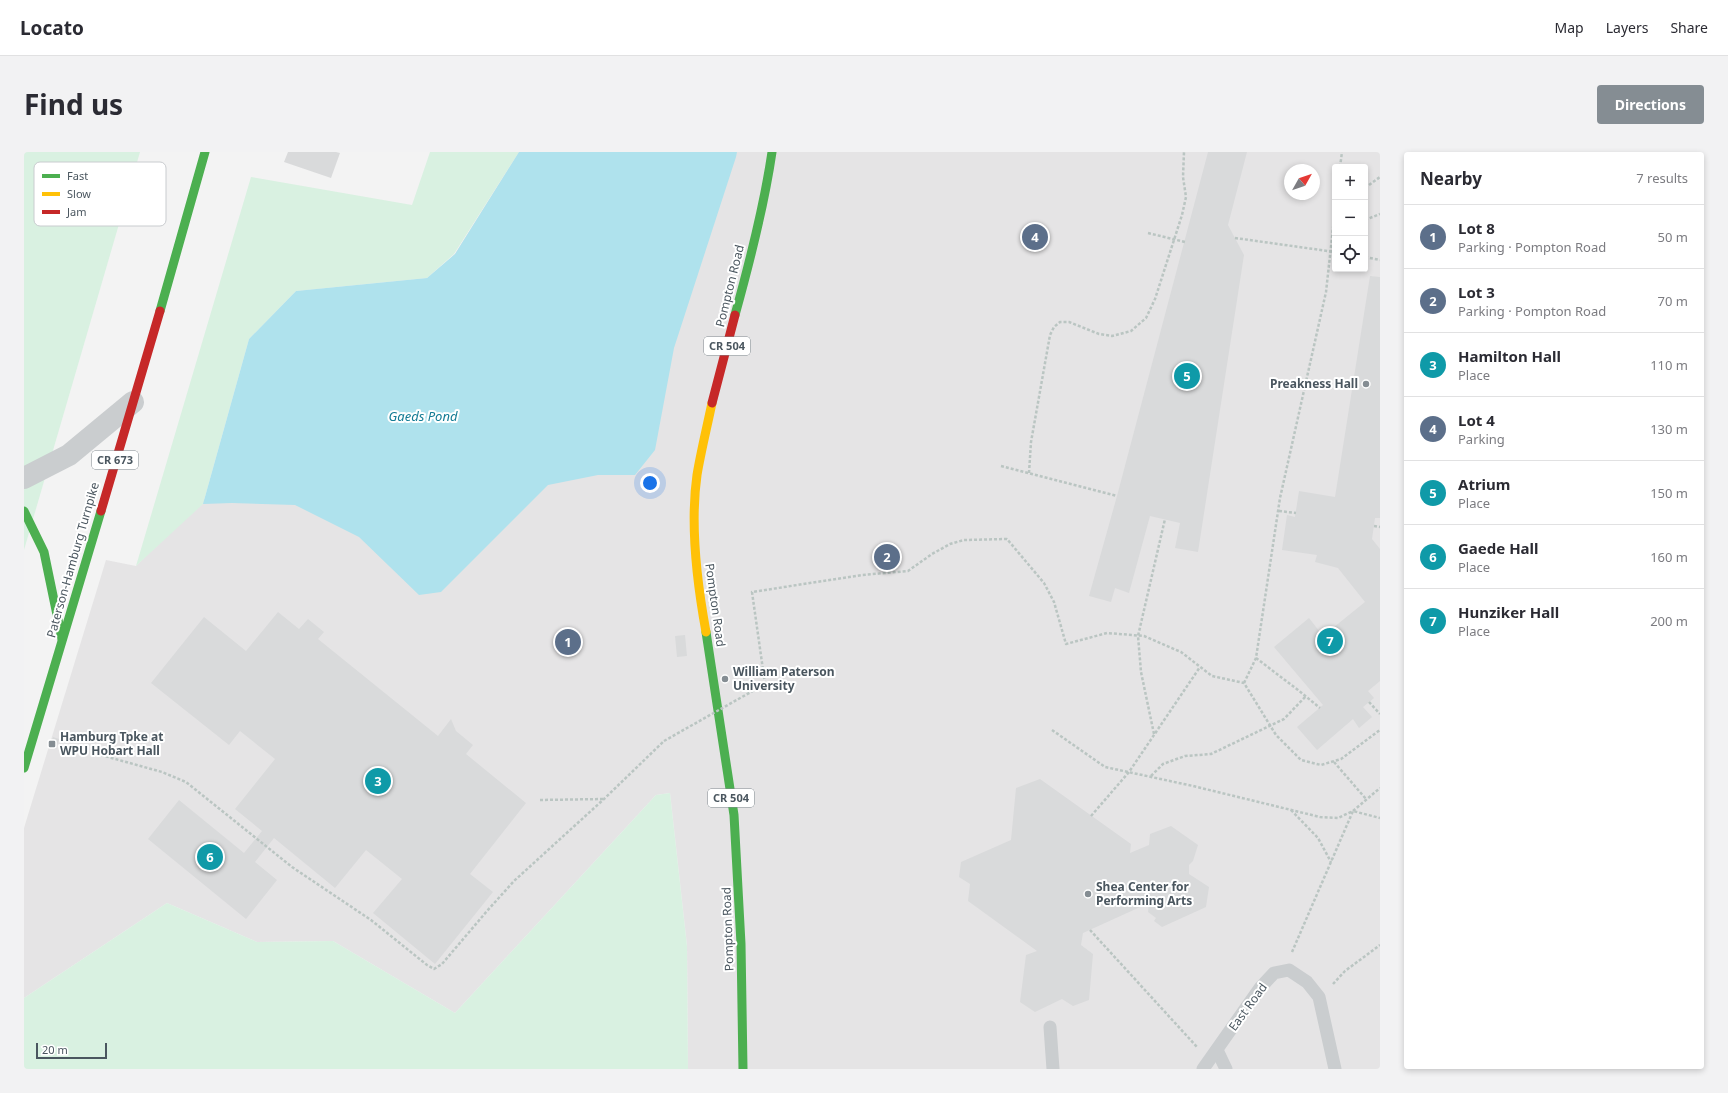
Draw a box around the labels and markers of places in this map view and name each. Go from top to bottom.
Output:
pin: 4 [1022,222,1048,252]
pin: 5 [1174,361,1200,391]
place label: Preakness Hall [1270,375,1358,392]
marker: Preakness Hall [1361,379,1371,389]
pin: 2 [874,542,900,572]
pin: 7 [1317,626,1343,656]
pin: 1 [555,627,581,657]
place label: William Paterson University [733,663,835,694]
marker: William Paterson University [720,674,730,684]
place label: Hamburg Tpke at WPU Hobart Hall [60,728,163,759]
marker: Hamburg Tpke at WPU Hobart Hall [47,739,57,749]
pin: 3 [365,766,391,796]
pin: 6 [197,842,223,872]
place label: Shea Center for Performing Arts [1096,878,1192,909]
marker: Shea Center for Performing Arts [1083,889,1093,899]

